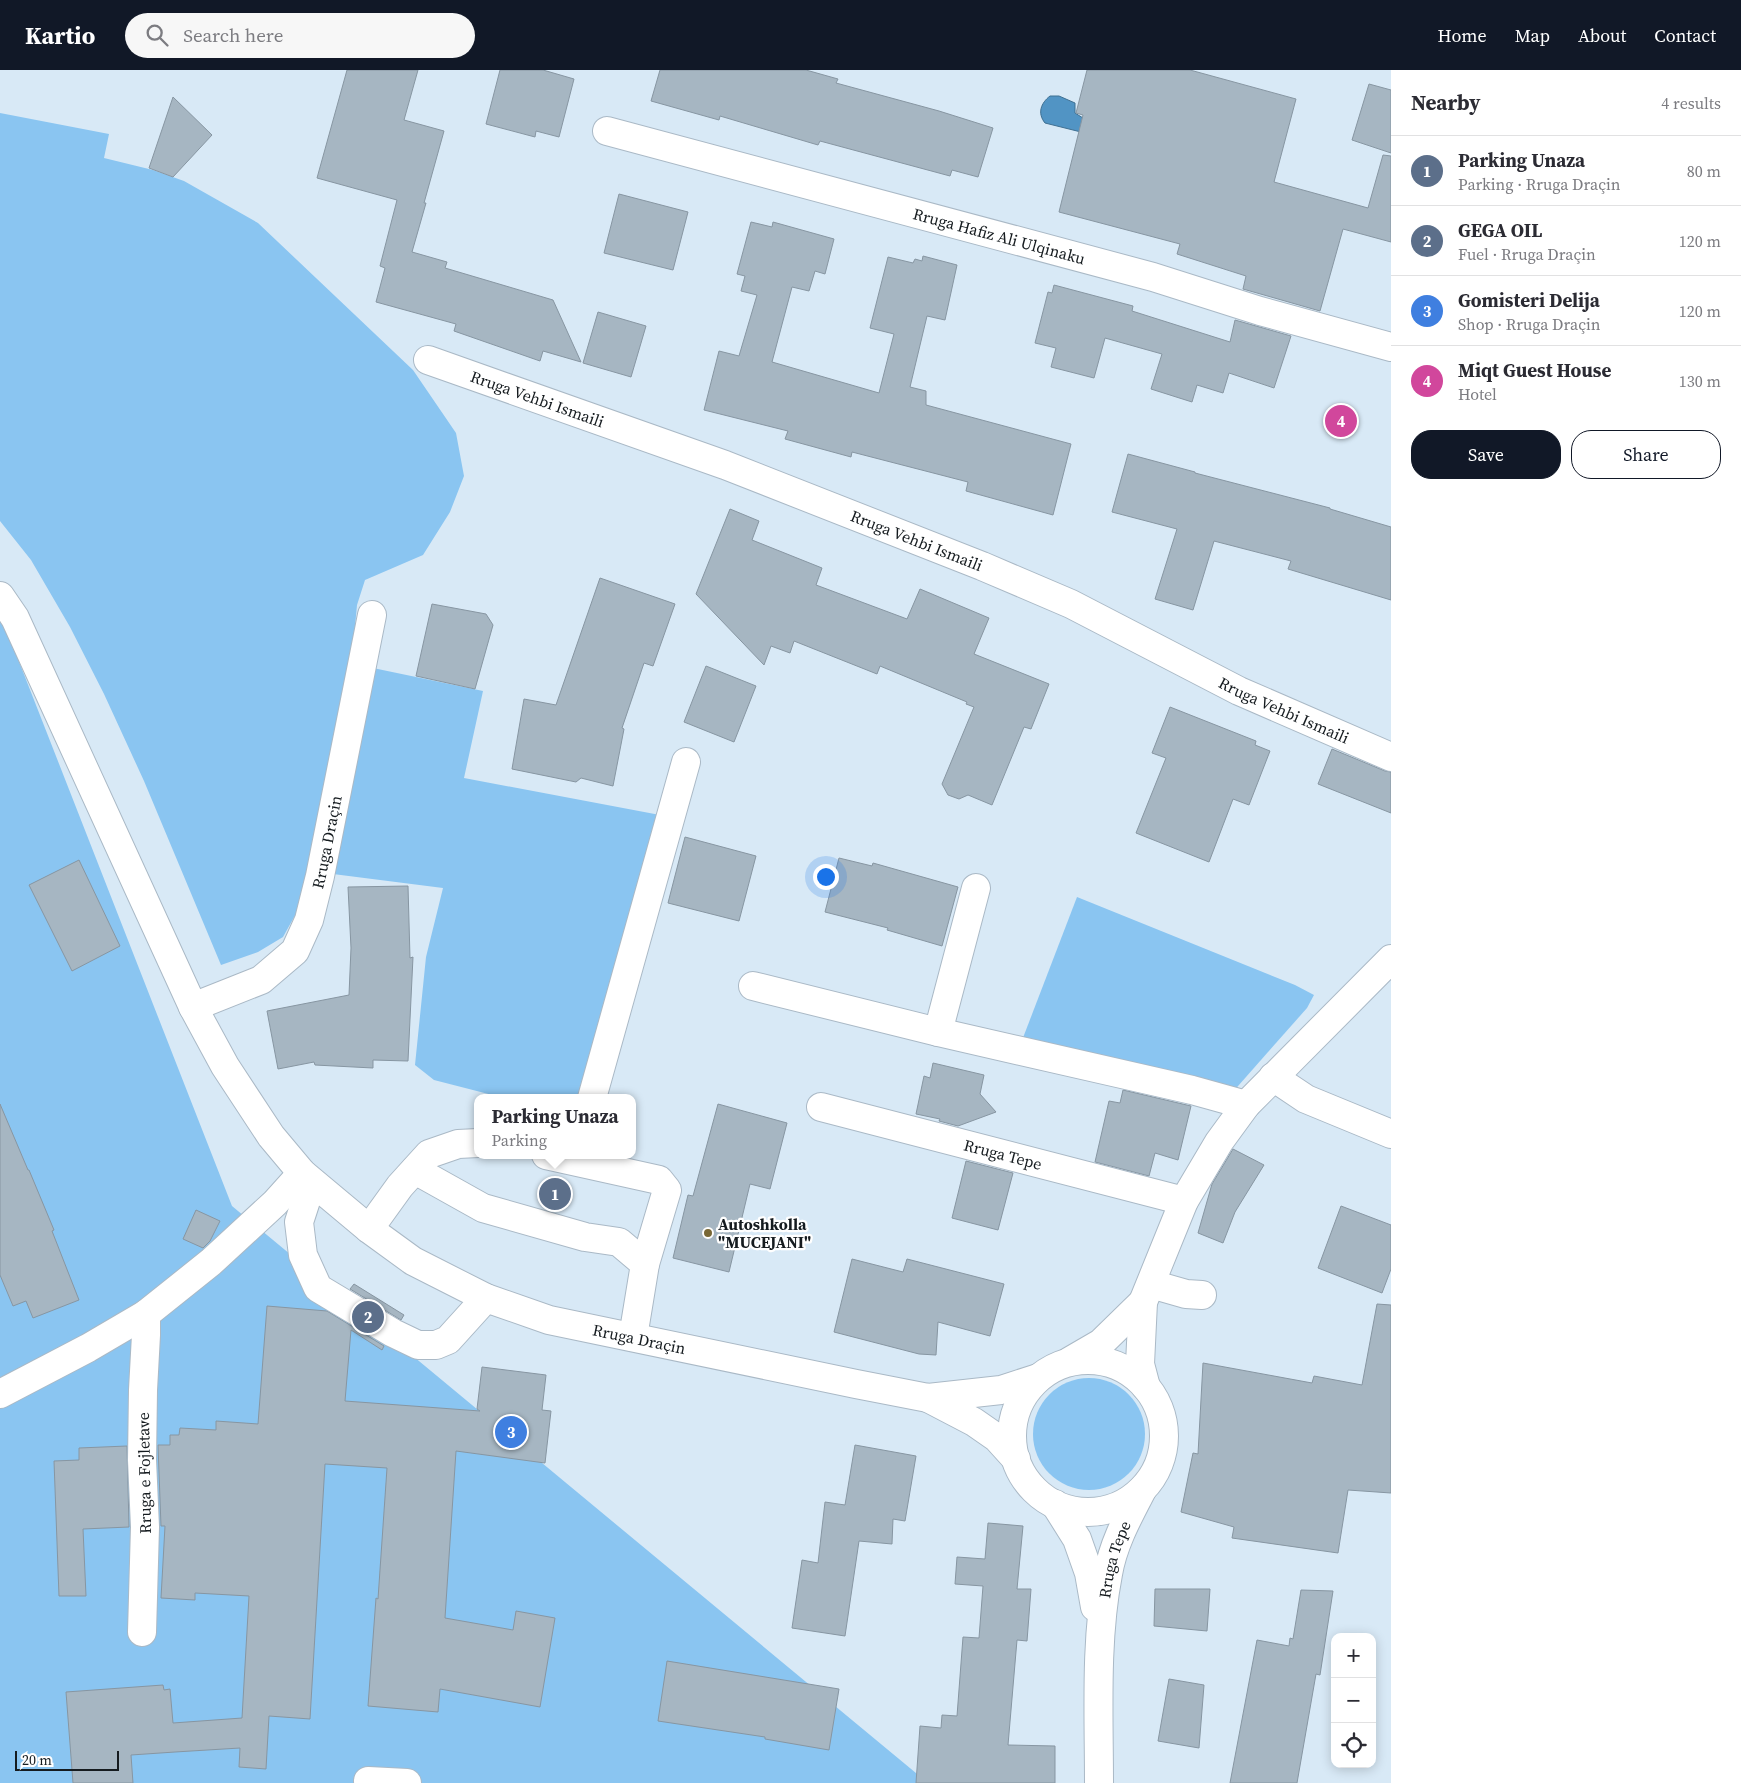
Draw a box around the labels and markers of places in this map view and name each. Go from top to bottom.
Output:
pin: 4 [1325,402,1357,440]
pin: 1 [539,1175,571,1213]
place label: Autoshkolla "MUCEJANI" [718,1213,811,1253]
marker: Autoshkolla "MUCEJANI" [702,1227,714,1239]
pin: 2 [352,1298,384,1336]
pin: 3 [495,1413,527,1451]

